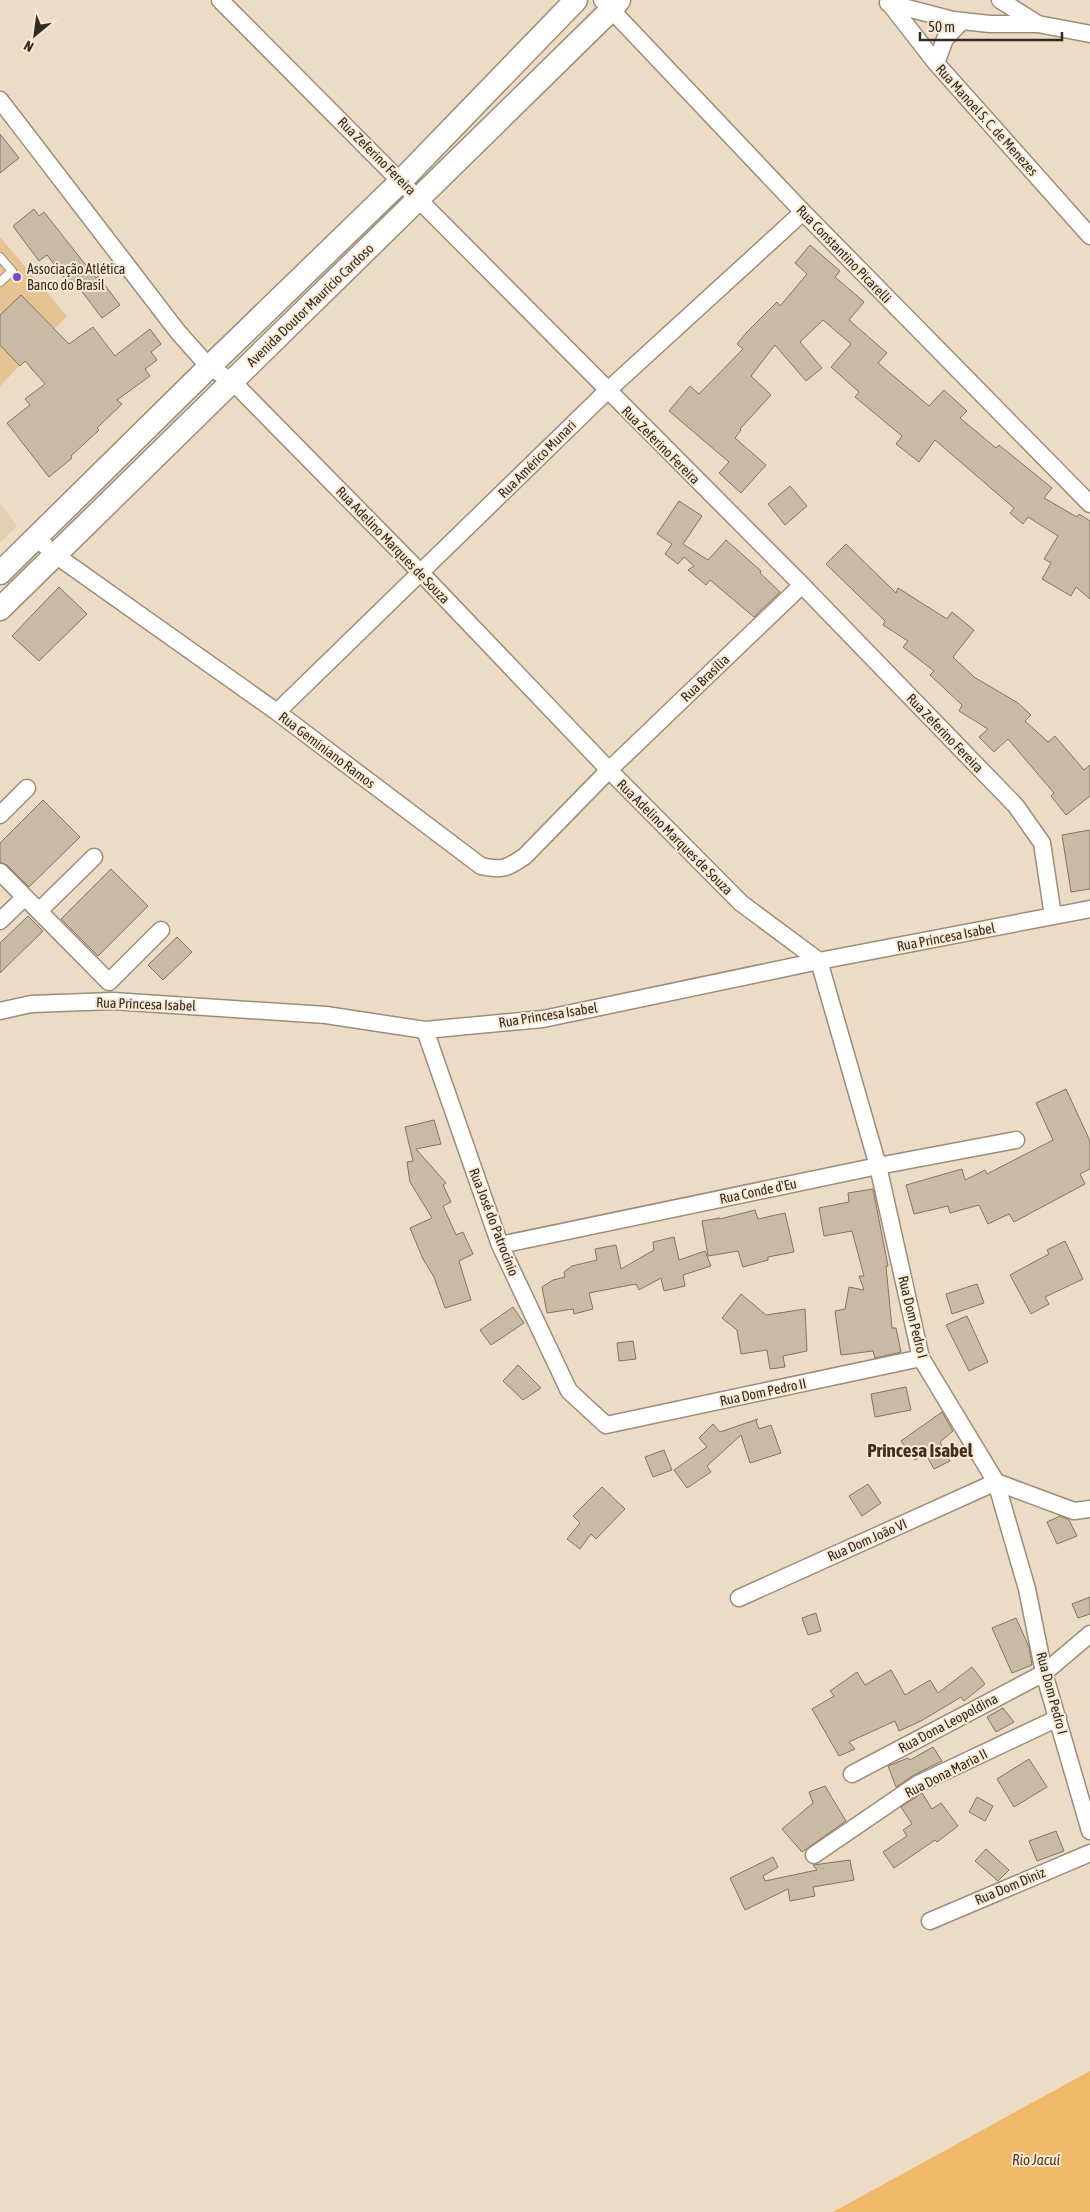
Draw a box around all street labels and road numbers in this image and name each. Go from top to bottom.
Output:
street label: Rua Manoel S. C. de Menezes [933,61,1041,179]
street label: Rua Zeferino Fereira [335,114,419,198]
street label: Rua Constantino Picarelli [793,202,895,306]
street label: Avenida Doutor Maurício Cardoso [243,240,377,370]
street label: Rua Zeferino Fereira [619,403,703,487]
street label: Rua Américo Munari [495,417,579,501]
street label: Rua Adelino Marques de Souza [333,483,453,607]
street label: Rua Brasília [678,651,732,705]
street label: Rua Zeferino Fereira [903,690,987,776]
street label: Rua Geminiano Ramos [276,709,378,791]
street label: Rua Adelino Marques de Souza [614,776,736,898]
street label: Rua Princesa Isabel [895,920,997,954]
street label: Rua Princesa Isabel [96,994,196,1014]
street label: Rua Princesa Isabel [497,999,599,1031]
street label: Rua José do Patrocínio [466,1166,522,1278]
street label: Rua Conde d'Eu [718,1175,798,1207]
street label: Rua Dom Pedro I [895,1274,931,1360]
street label: Rua Dom Pedro II [718,1375,808,1409]
street label: Rua Dom João VI [825,1515,909,1565]
street label: Rua Dom Pedro I [1033,1650,1071,1736]
street label: Rua Dona Leopoldina [896,1690,1000,1756]
street label: Rua Dona Maria II [902,1745,990,1801]
street label: Rua Dom Diniz [972,1864,1048,1908]

